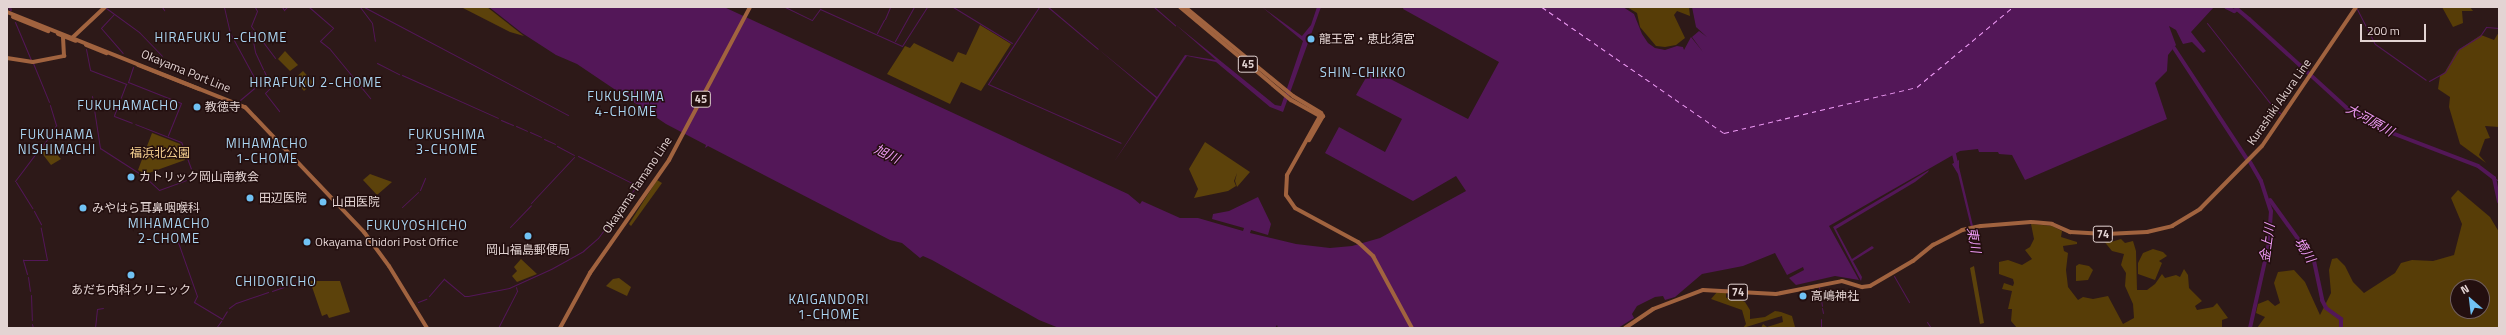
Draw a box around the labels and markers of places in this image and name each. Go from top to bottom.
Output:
place label: 龍王宮・恵比須宮 [1319,32,1415,46]
marker: 龍王宮・恵比須宮 [1306,34,1316,44]
place label: 教徳寺 [205,100,241,114]
marker: 教徳寺 [192,102,202,112]
place label: カトリック岡山南教会 [139,170,259,184]
marker: カトリック岡山南教会 [126,172,136,182]
place label: 田辺医院 [259,191,307,205]
marker: 田辺医院 [244,192,256,204]
place label: 山田医院 [332,195,380,209]
marker: 山田医院 [317,196,329,208]
place label: みやはら耳鼻咽喉科 [92,201,200,215]
marker: みやはら耳鼻咽喉科 [77,202,89,214]
marker: 岡山福島郵便局 [523,231,533,241]
place label: Okayama Chidori Post Office [315,235,458,249]
marker: Okayama Chidori Post Office [302,237,312,247]
place label: 岡山福島郵便局 [486,243,570,257]
marker: あだち内科クリニック [125,269,137,281]
place label: あだち内科クリニック [71,283,191,297]
place label: 高嶋神社 [1811,289,1859,303]
marker: 高嶋神社 [1798,291,1808,301]

